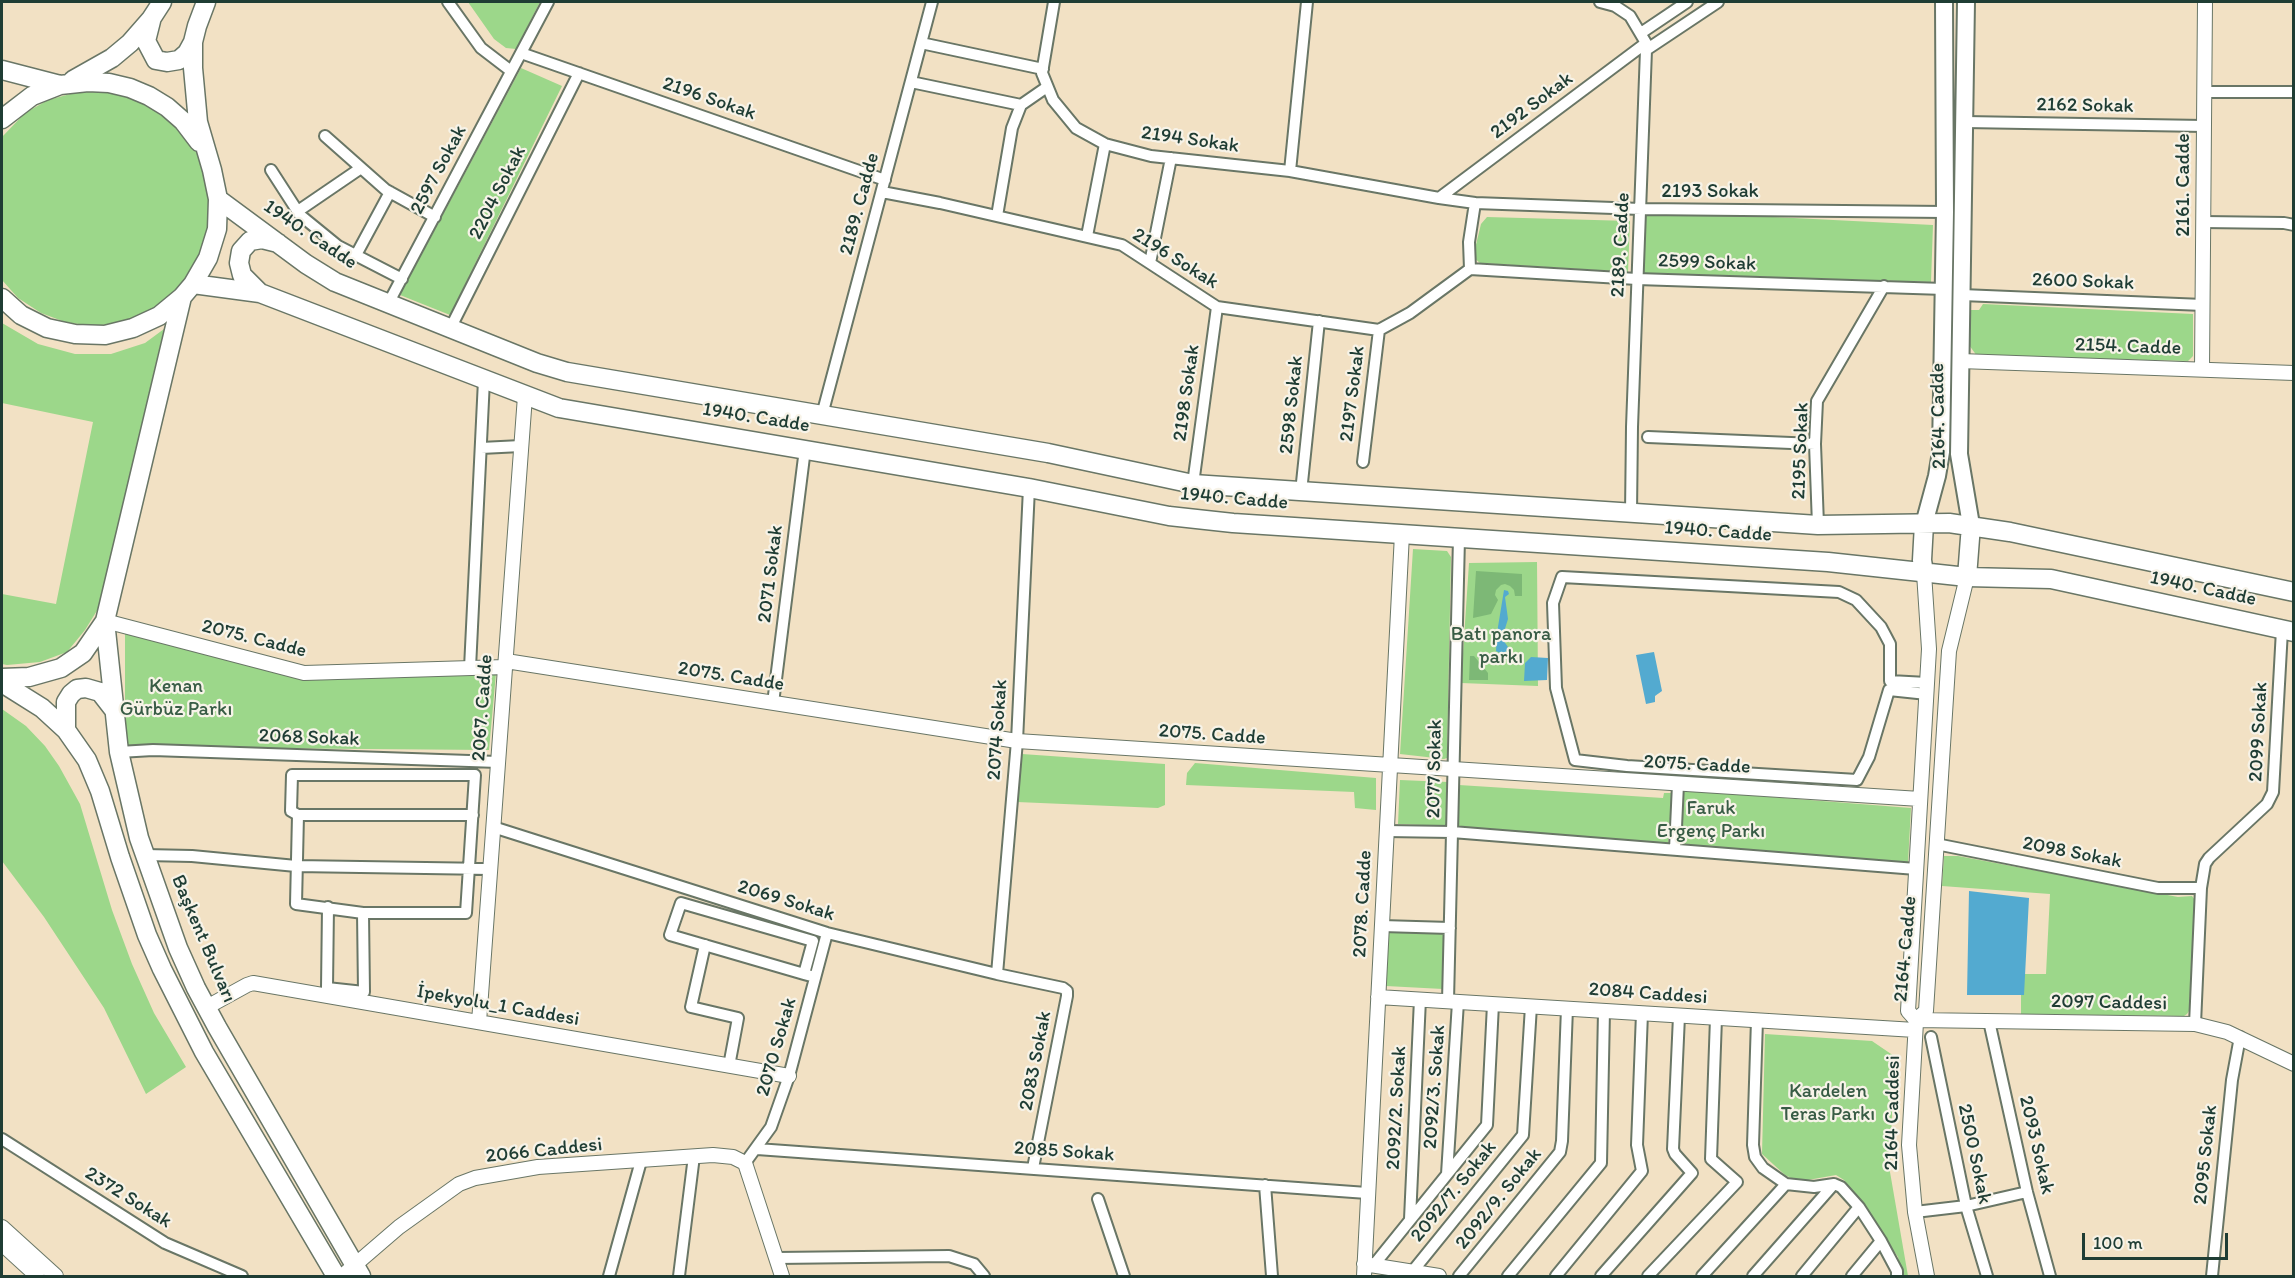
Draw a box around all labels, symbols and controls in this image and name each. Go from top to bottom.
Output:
street label: 2192 Sokak [1486,67,1578,145]
street label: 2196 Sokak [659,72,759,126]
street label: 2162 Sokak [2036,93,2134,119]
street label: 2597 Sokak [405,121,473,219]
street label: 2194 Sokak [1139,121,1241,159]
street label: 2161. Cadde [2172,133,2196,237]
street label: 2204 Sokak [464,142,532,244]
street label: 2189. Cadde [835,150,885,258]
street label: 2193 Sokak [1661,180,1759,204]
street label: 2189. Cadde [1606,192,1636,298]
street label: 1940. Cadde [259,195,361,275]
street label: 2196 Sokak [1127,223,1223,295]
street label: 2599 Sokak [1657,249,1757,277]
street label: 2600 Sokak [2032,268,2134,296]
street label: 2154. Cadde [2074,333,2182,361]
street label: 2198 Sokak [1168,343,1206,443]
street label: 2197 Sokak [1335,345,1371,443]
street label: 2598 Sokak [1275,355,1309,455]
street label: 2164. Cadde [1926,363,1952,469]
street label: 1940. Cadde [701,398,811,438]
street label: 2195 Sokak [1787,402,1815,500]
street label: 1940. Cadde [1179,482,1289,516]
street label: 1940. Cadde [1663,516,1773,548]
street label: 2071 Sokak [753,524,789,624]
street label: 1940. Cadde [2148,566,2258,612]
street label: 2075. Cadde [199,614,309,664]
park label: Batı panora parkı [1451,623,1551,670]
street label: 2067. Cadde [467,654,499,762]
street label: 2075. Cadde [676,657,786,697]
park label: Kenan Gürbüz Parkı [120,675,232,722]
street label: 2074 Sokak [983,679,1013,781]
street label: 2099 Sokak [2244,681,2274,783]
street label: 2075. Cadde [1158,719,1266,751]
street label: 2077 Sokak [1422,719,1448,819]
street label: 2068 Sokak [258,724,360,752]
street label: 2075. Cadde [1643,750,1751,780]
park label: Faruk Ergenç Parkı [1657,797,1765,844]
street label: 2098 Sokak [2020,832,2124,874]
street label: 2078. Cadde [1348,850,1378,958]
street label: Başkent Bulvarı [165,871,241,1007]
street label: 2069 Sokak [735,875,837,927]
street label: 2164. Cadde [1889,895,1923,1003]
street label: 2084 Caddesi [1588,978,1708,1010]
street label: İpekyolu_1 Caddesi [415,980,581,1032]
street label: 2097 Caddesi [2051,990,2167,1016]
street label: 2070 Sokak [751,995,803,1099]
street label: 2083 Sokak [1015,1009,1057,1113]
street label: 2092/3. Sokak [1419,1024,1451,1150]
street label: 2092/2. Sokak [1382,1045,1412,1171]
street label: 2164 Caddesi [1880,1055,1906,1171]
park label: Kardelen Teras Parkı [1781,1080,1875,1127]
street label: 2093 Sokak [2013,1093,2059,1197]
street label: 2500 Sokak [1952,1102,1996,1206]
street label: 2095 Sokak [2189,1104,2223,1206]
street label: 2066 Caddesi [485,1133,603,1169]
street label: 2092/7. Sokak [1406,1136,1502,1248]
street label: 2085 Sokak [1013,1137,1115,1167]
street label: 2092/9. Sokak [1451,1143,1547,1255]
street label: 2372 Sokak [80,1162,176,1234]
scale bar [2085,1221,2230,1259]
text: 100 m [2093,1232,2143,1254]

